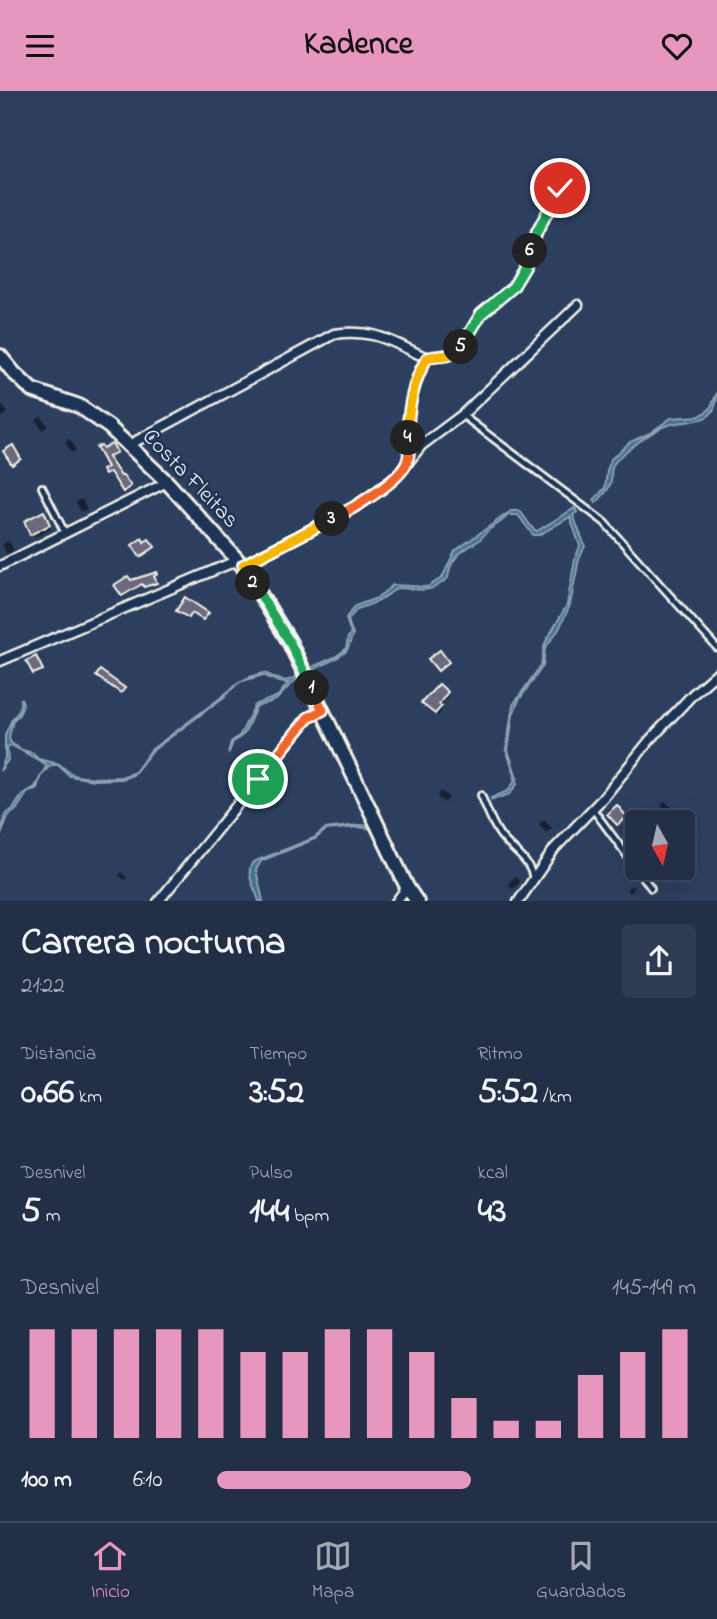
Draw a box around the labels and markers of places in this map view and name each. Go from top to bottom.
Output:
pin [530,158,590,218]
pin: 6 [512,233,548,269]
pin: 5 [444,329,478,365]
pin: 4 [390,421,426,455]
pin: 3 [314,501,350,537]
pin: 2 [236,566,270,601]
pin: 1 [294,671,330,705]
pin [228,749,288,809]

